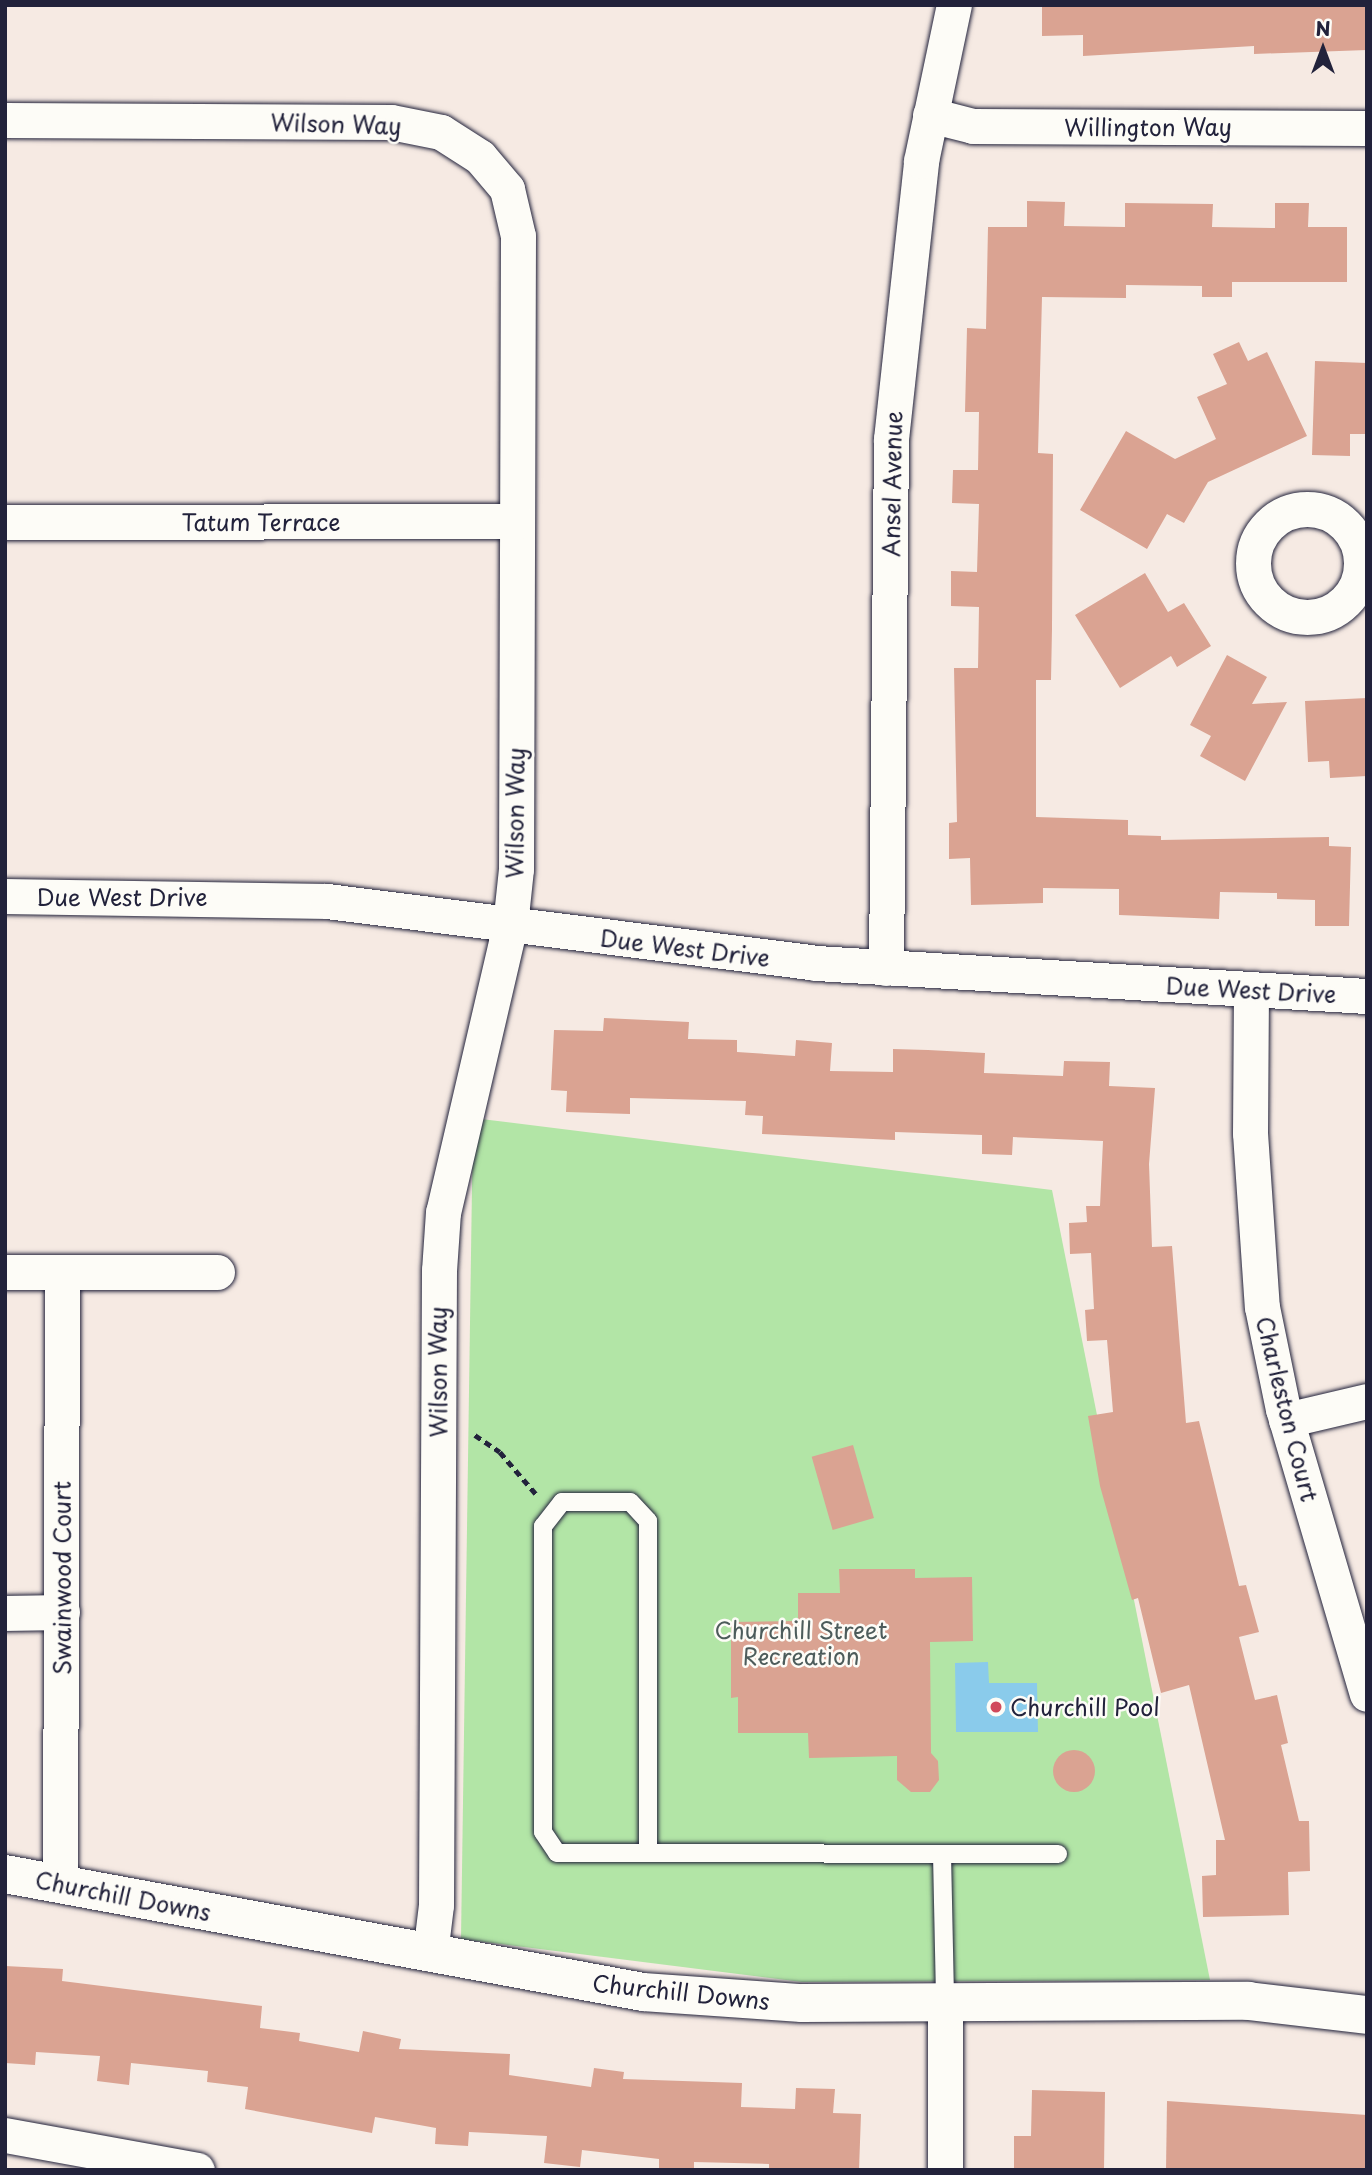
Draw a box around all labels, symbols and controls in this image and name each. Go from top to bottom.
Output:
north arrow [1288,14,1358,84]
text: N [1315,14,1331,42]
street label: Wilson Way [270,108,402,140]
street label: Willington Way [1064,113,1232,141]
street label: Ansel Avenue [877,410,907,558]
street label: Tatum Terrace [181,508,341,536]
street label: Wilson Way [500,748,530,878]
street label: Due West Drive [36,883,208,911]
street label: Due West Drive [598,924,772,972]
street label: Due West Drive [1164,972,1338,1008]
street label: Wilson Way [424,1307,452,1437]
street label: Charleston Court [1251,1313,1323,1505]
street label: Swainwood Court [48,1480,76,1676]
park label: Churchill Street Recreation [714,1616,888,1670]
place label: Churchill Pool [1010,1693,1160,1721]
marker: Churchill Pool [988,1699,1004,1715]
street label: Churchill Downs [33,1865,213,1927]
street label: Churchill Downs [591,1969,771,2015]

